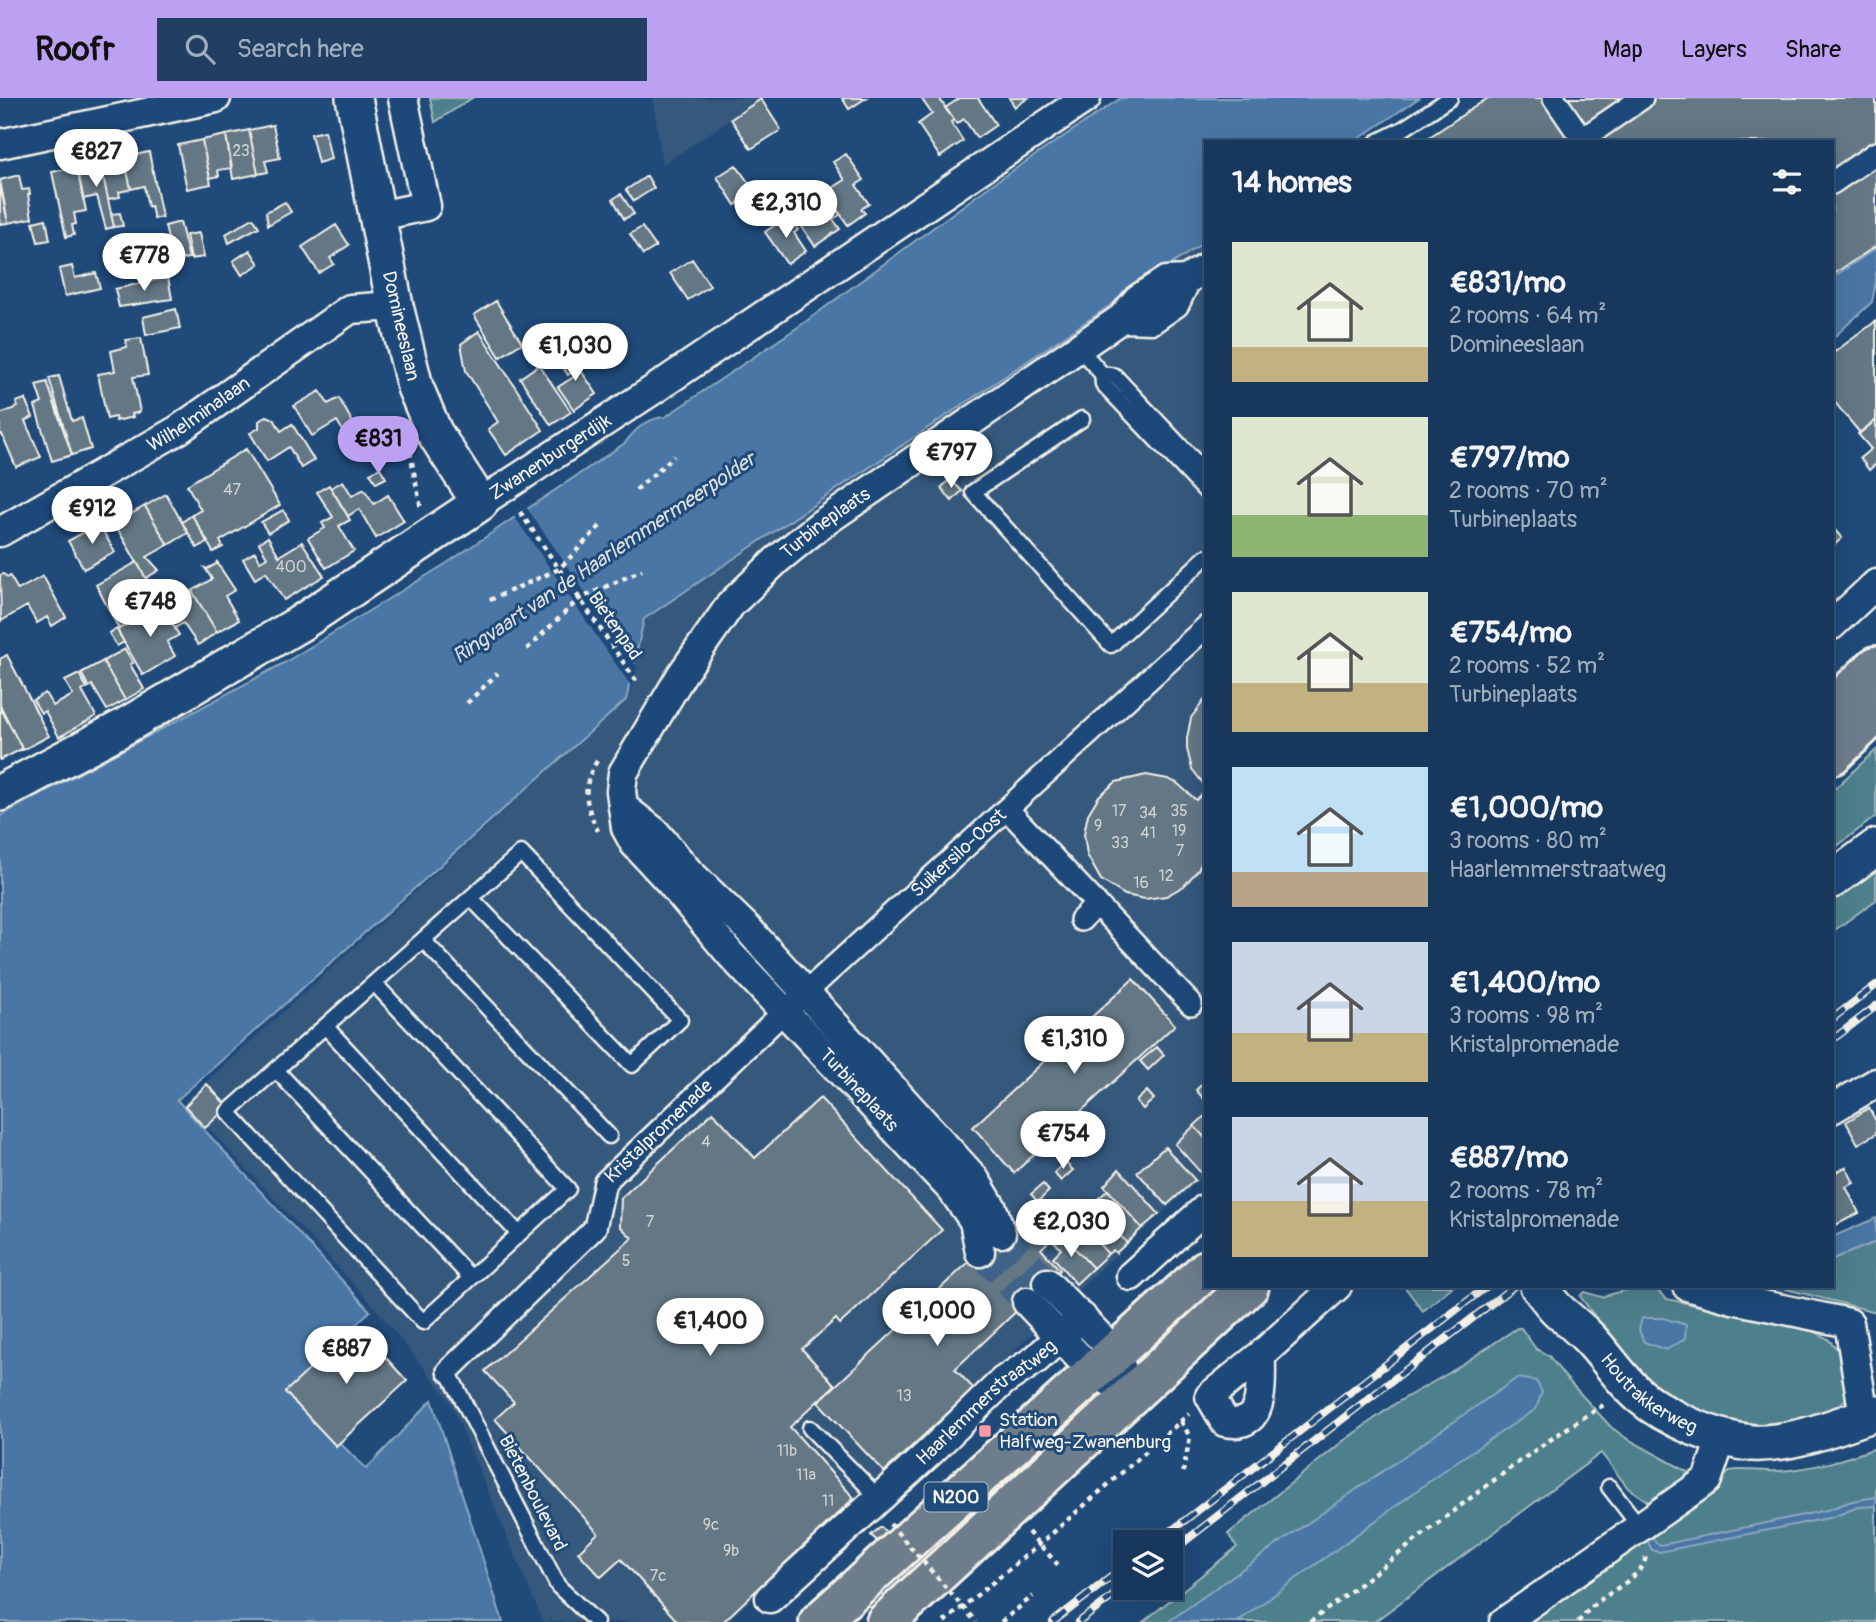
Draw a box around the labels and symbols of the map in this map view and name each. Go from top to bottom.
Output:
pin: €827 [55,130,137,189]
house number: 23 [232,141,250,161]
pin: €2,310 [729,180,843,240]
pin: €778 [103,234,185,293]
street label: Domineeslaan [377,269,425,383]
pin: €1,030 [518,324,632,383]
street label: Wilhelminalaan [143,371,255,457]
street label: Zwanenburgerdijk [485,408,616,506]
pin: €831 [337,416,419,476]
pin: €797 [910,430,992,490]
water label: Ringvaart van de Haarlemmermeerpolder [447,445,763,670]
house number: 47 [223,480,241,500]
street label: Turbineplaats [776,482,875,564]
pin: €912 [51,486,133,546]
house number: 400 [275,557,307,577]
pin: €748 [109,580,191,639]
street label: Bietenpad [583,587,647,665]
house number: 17 [1112,801,1127,821]
house number: 35 [1170,801,1188,821]
street label: Suikersilo-Oost [905,803,1012,903]
house number: 34 [1139,803,1157,823]
house number: 9 [1094,816,1102,836]
house number: 19 [1172,821,1186,841]
house number: 41 [1140,823,1156,843]
house number: 33 [1111,833,1129,853]
house number: 7 [1176,841,1185,861]
house number: 12 [1158,866,1174,886]
house number: 16 [1133,873,1149,893]
pin: €1,310 [1017,1016,1131,1076]
street label: Turbineplaats [814,1043,904,1137]
street label: Kristalpromenade [599,1074,718,1188]
pin: €754 [1022,1112,1104,1171]
house number: 4 [701,1132,711,1152]
pin: €2,030 [1014,1200,1128,1259]
house number: 7 [646,1212,655,1232]
house number: 5 [622,1251,630,1271]
pin: €1,000 [880,1288,994,1348]
pin: €1,400 [653,1298,767,1358]
pin: €887 [305,1326,387,1386]
street label: Haarlemmerstraatweg [911,1334,1062,1471]
street label: Houtrakkerweg [1595,1348,1701,1439]
house number: 13 [896,1386,912,1406]
place label: Station Halfweg-Zwanenburg [999,1408,1171,1454]
marker: Station Halfweg-Zwanenburg [977,1423,993,1439]
street label: Bietenboulevard [493,1431,573,1555]
house number: 11b [777,1441,797,1461]
house number: 11a [796,1465,816,1485]
road number: N200 [925,1482,988,1512]
house number: 11 [822,1491,834,1511]
house number: 9c [703,1515,719,1535]
house number: 9b [723,1541,739,1561]
house number: 7c [650,1566,666,1586]

